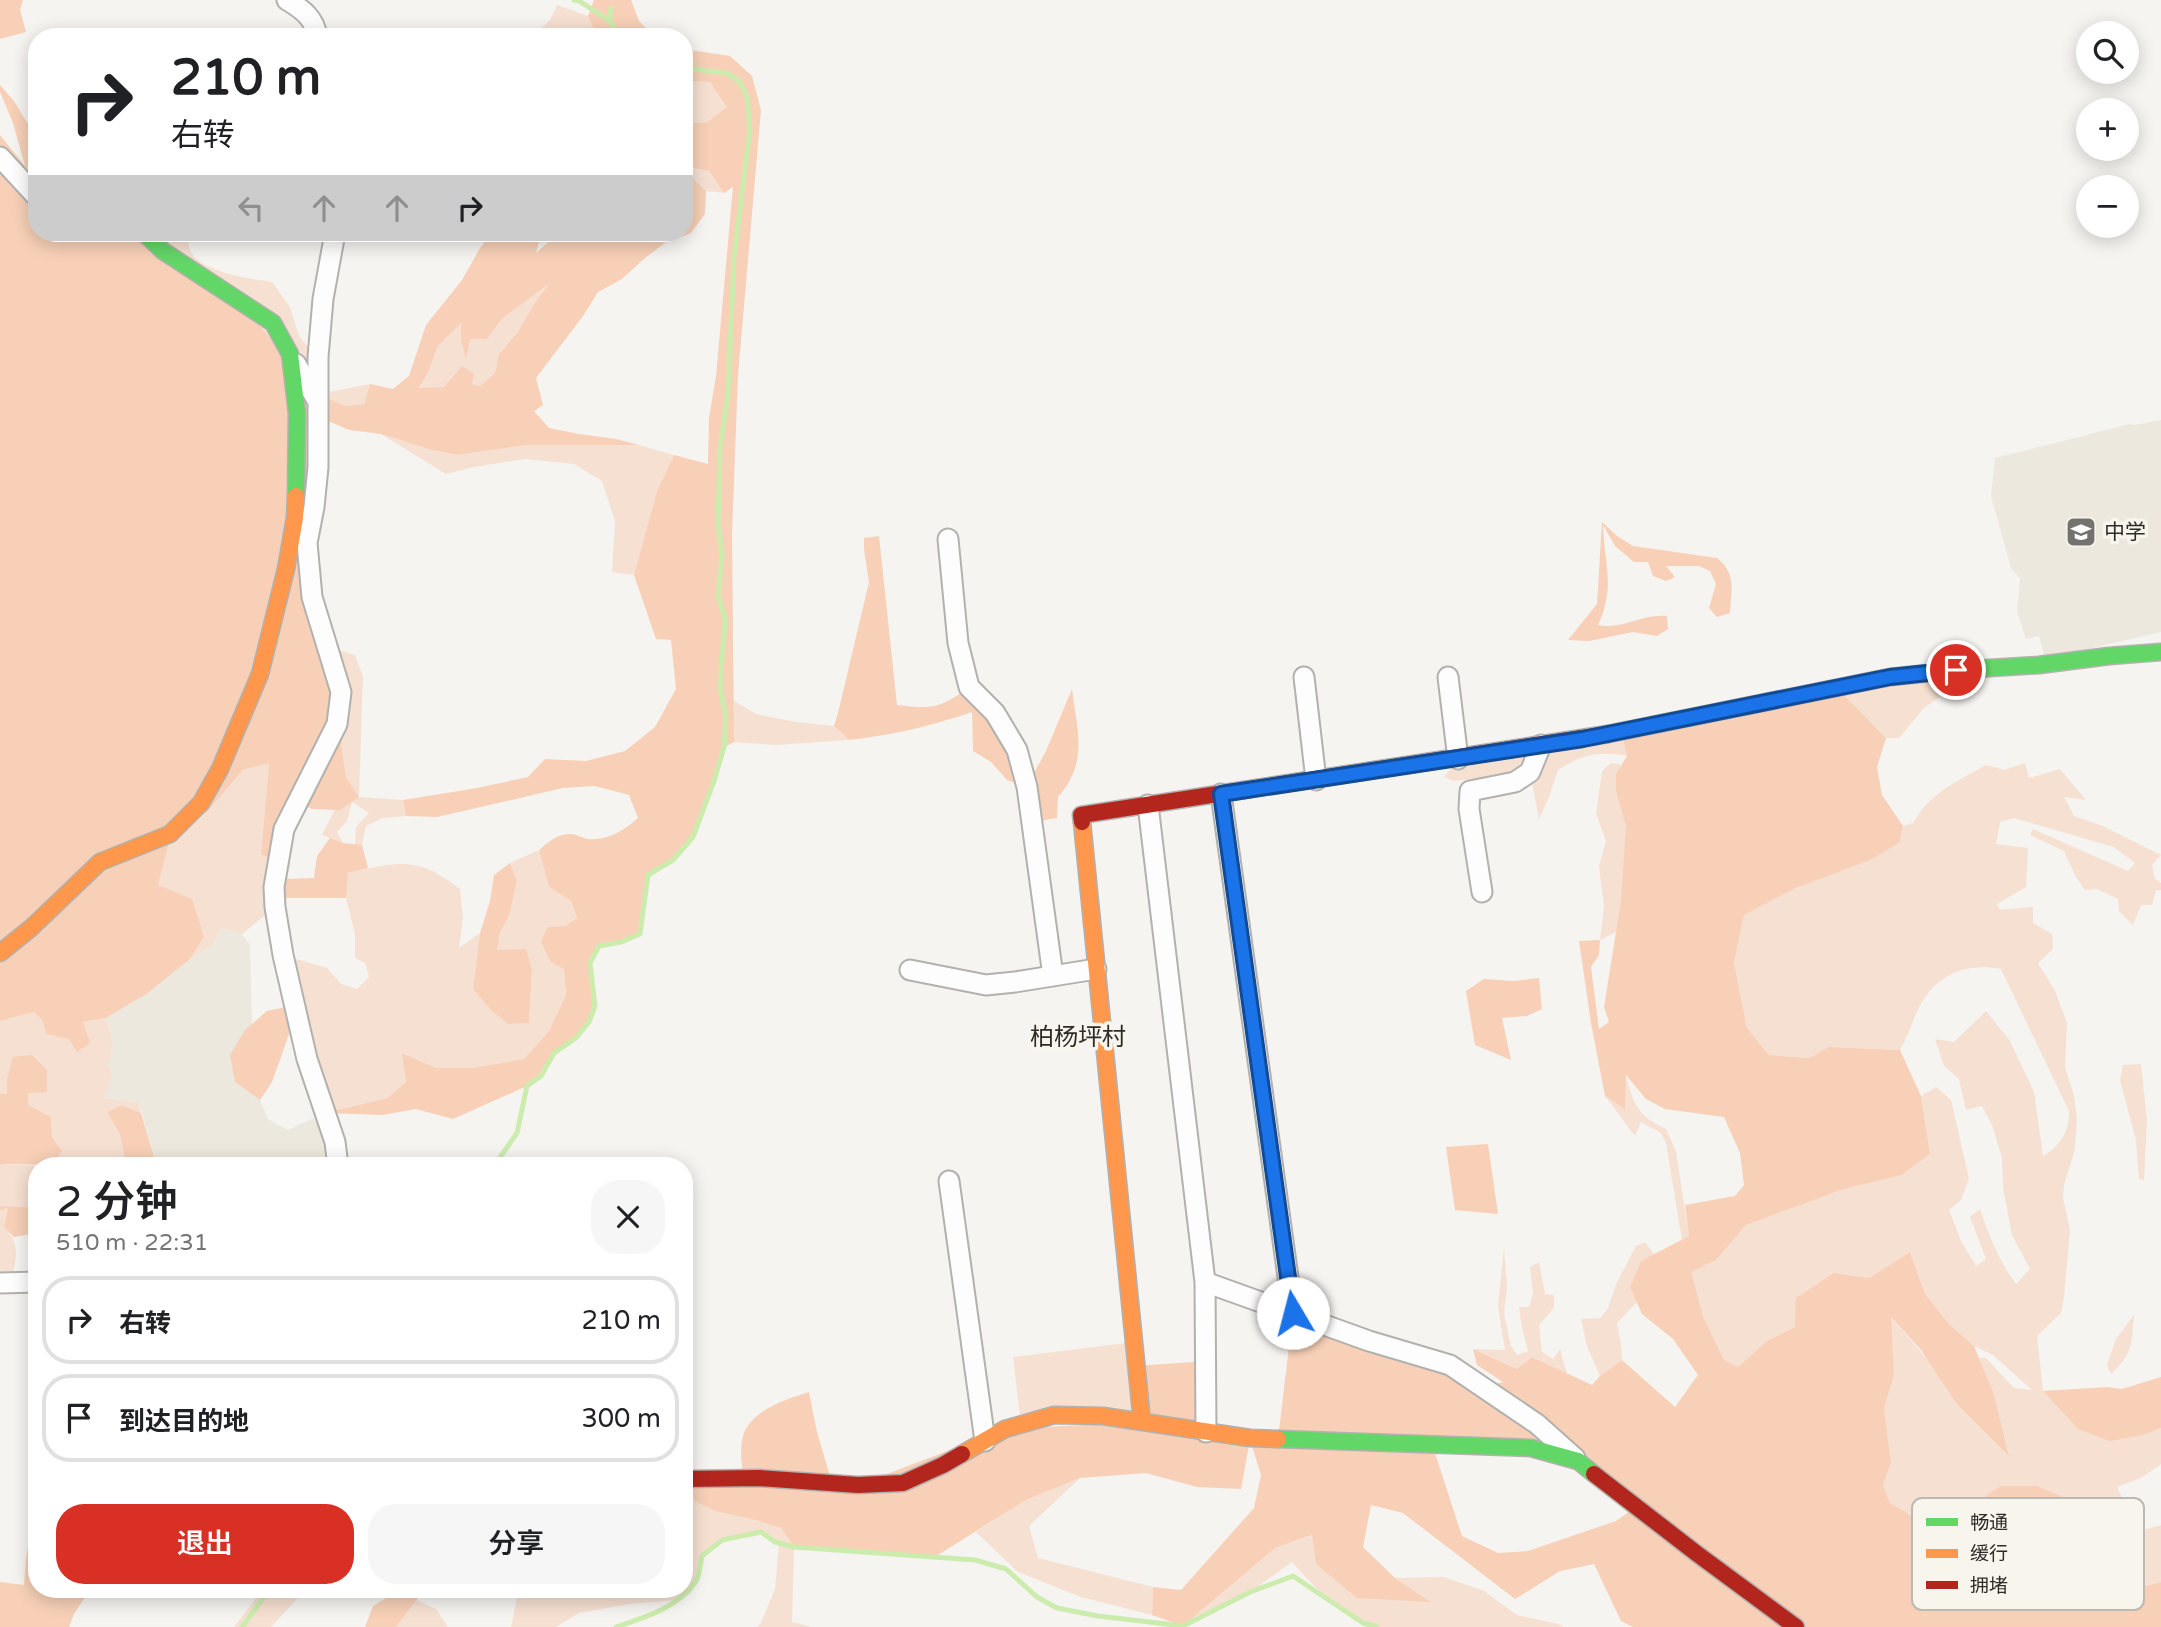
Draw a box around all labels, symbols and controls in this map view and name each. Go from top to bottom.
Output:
map controls [2076,21,2139,238]
button: search [2076,21,2139,84]
text: 210 m [171,49,321,108]
icon: right [56,56,147,147]
button: + [2076,98,2139,161]
text: 右转 [171,117,235,155]
button: − [2076,175,2139,238]
icon: left [232,189,270,227]
icon: ahead [305,189,343,227]
icon: ahead [378,189,416,227]
icon: right [451,189,489,227]
school or university icon: 中学 [2064,515,2098,549]
place label: 中学 [2104,520,2146,545]
pin [1926,640,1986,700]
icon: arrive [1937,651,1975,689]
district label: 柏杨坪村 [1030,1023,1126,1052]
text: 2 分钟 [56,1177,177,1228]
button: close [591,1180,665,1254]
text: 510 m · 22:31 [56,1229,208,1257]
position arrow [1256,1276,1330,1350]
icon: right [60,1301,98,1339]
text: 210 m [581,1305,661,1336]
text: 右转 [119,1308,171,1339]
icon: arrive [60,1399,98,1437]
text: 300 m [581,1403,661,1434]
text: 到达目的地 [119,1406,249,1437]
legend [1912,1498,2144,1610]
button: 退出 [56,1504,354,1584]
button: 分享 [368,1504,665,1584]
text: 畅通 [1970,1512,2008,1534]
text: 缓行 [1970,1543,2008,1565]
text: 拥堵 [1970,1575,2008,1597]

